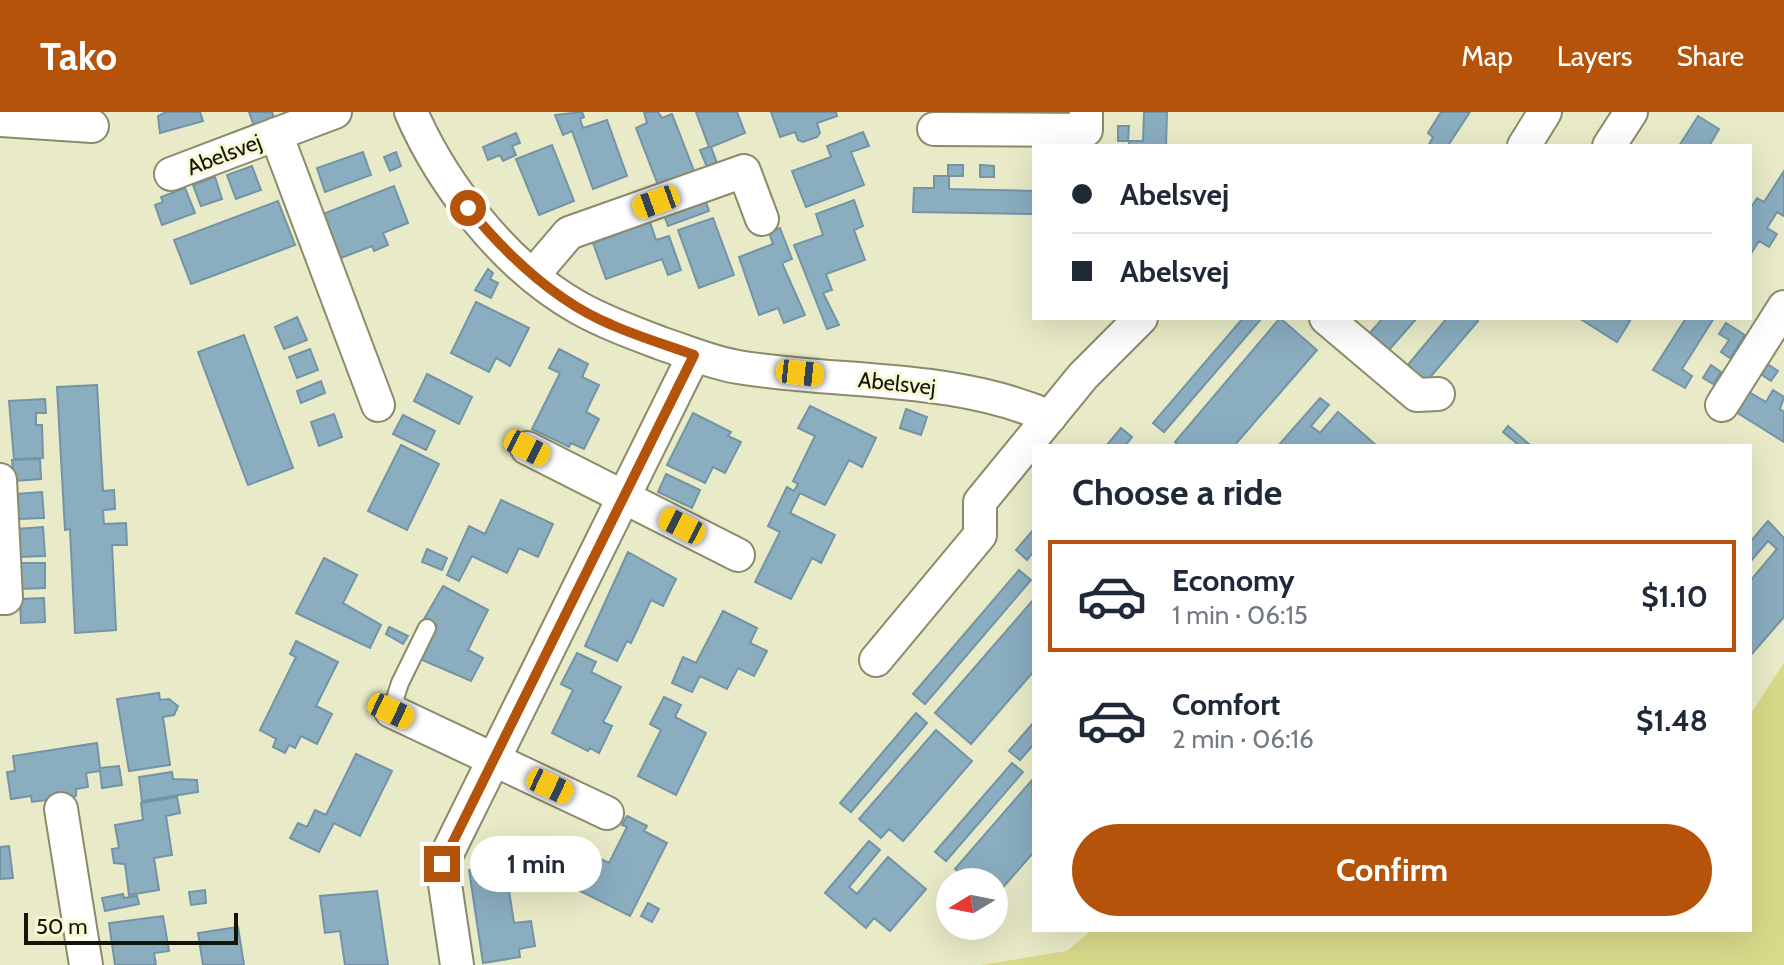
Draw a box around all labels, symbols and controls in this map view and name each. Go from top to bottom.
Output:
text: Tako [40,33,117,80]
text: Map [1461,39,1513,73]
text: Layers [1557,39,1632,73]
text: Share [1676,39,1744,73]
street label: Abelsvej [183,128,265,181]
text: Abelsvej [1120,176,1229,213]
car [629,183,683,221]
route start [450,190,486,226]
text: Abelsvej [1120,253,1229,290]
car [775,359,825,387]
street label: Abelsvej [857,366,937,401]
car [500,426,554,470]
text: Choose a ride [1072,470,1282,514]
car [655,504,709,548]
icon: car [1076,560,1148,632]
text: Economy [1172,562,1295,599]
text: $1.10 [1641,578,1708,615]
text: 1 min · 06:15 [1172,599,1308,631]
icon: car [1076,684,1148,756]
text: Comfort [1172,686,1280,723]
car [364,690,418,732]
text: $1.48 [1636,702,1708,739]
text: 2 min · 06:16 [1172,723,1314,755]
car [523,765,577,807]
button: Confirm [1072,824,1712,916]
callout: 1 min [470,836,602,892]
route end [424,846,460,882]
text: 1 min [507,848,565,880]
north arrow [936,868,1008,940]
map controls [936,868,1008,940]
scale bar [24,909,238,945]
text: 50 m [36,913,88,940]

